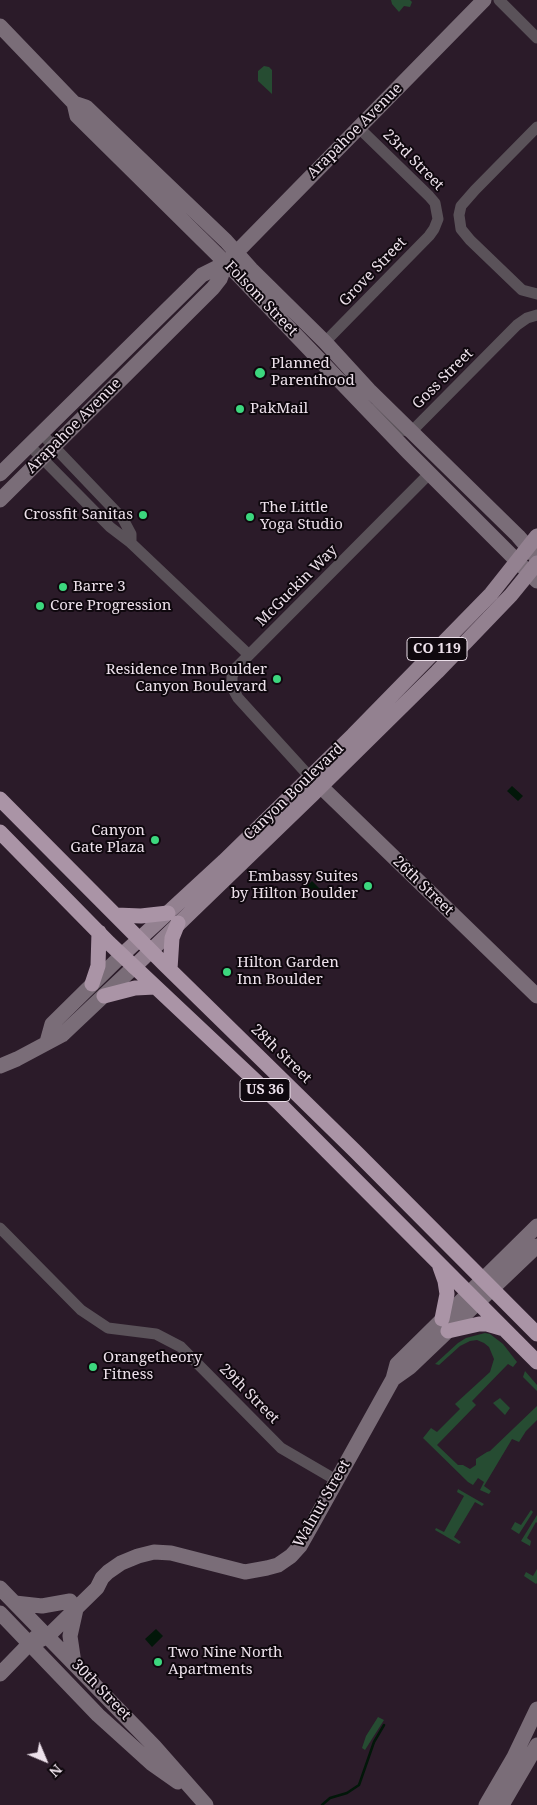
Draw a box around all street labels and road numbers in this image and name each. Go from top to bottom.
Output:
street label: Arapahoe Avenue [304,80,406,182]
street label: 23rd Street [379,126,447,194]
street label: Grove Street [336,234,410,310]
street label: Folsom Street [221,258,301,340]
street label: Goss Street [409,345,477,413]
street label: Arapahoe Avenue [23,375,125,477]
street label: McGuckin Way [253,542,341,630]
road number: CO 119 [407,638,467,661]
street label: Canyon Boulevard [240,740,348,844]
street label: 26th Street [389,853,457,919]
street label: 28th Street [247,1021,315,1087]
road number: US 36 [240,1078,290,1102]
street label: 29th Street [215,1360,283,1428]
street label: Walnut Street [290,1457,354,1551]
street label: 30th Street [68,1656,134,1724]

